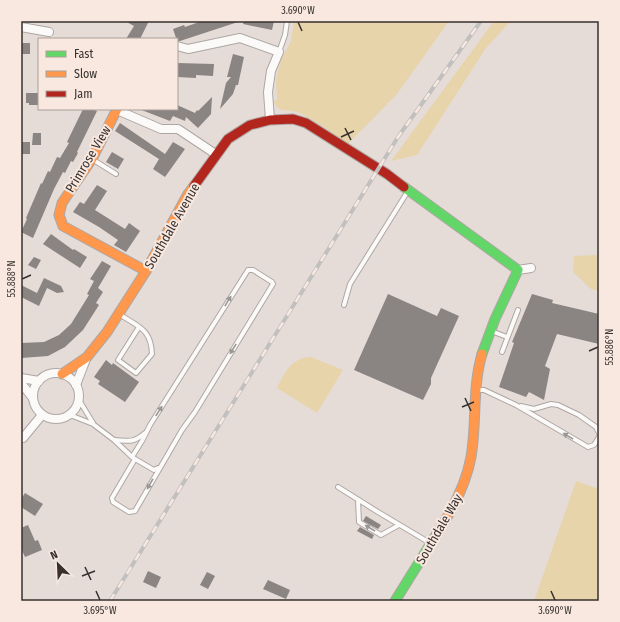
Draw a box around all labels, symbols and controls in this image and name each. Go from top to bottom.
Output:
text: 3.690°W [281,5,315,17]
legend [38,38,178,110]
text: Fast [74,47,93,61]
text: Slow [74,67,97,81]
text: Jam [74,87,92,101]
street label: Primrose View [62,122,114,195]
street label: Southdale Avenue [141,181,203,271]
text: 55.888°N [6,260,18,298]
one-way arrow [224,295,231,307]
text: 55.886°N [604,329,616,365]
one-way arrow [229,344,237,354]
one-way arrow [155,405,162,417]
one-way arrow [562,433,574,440]
one-way arrow [146,478,153,489]
street label: Southdale Way [413,491,465,567]
one-way arrow [364,525,376,532]
north arrow [38,544,78,584]
text: N [48,548,60,563]
text: 3.695°W [84,605,117,617]
text: 3.690°W [538,605,572,617]

